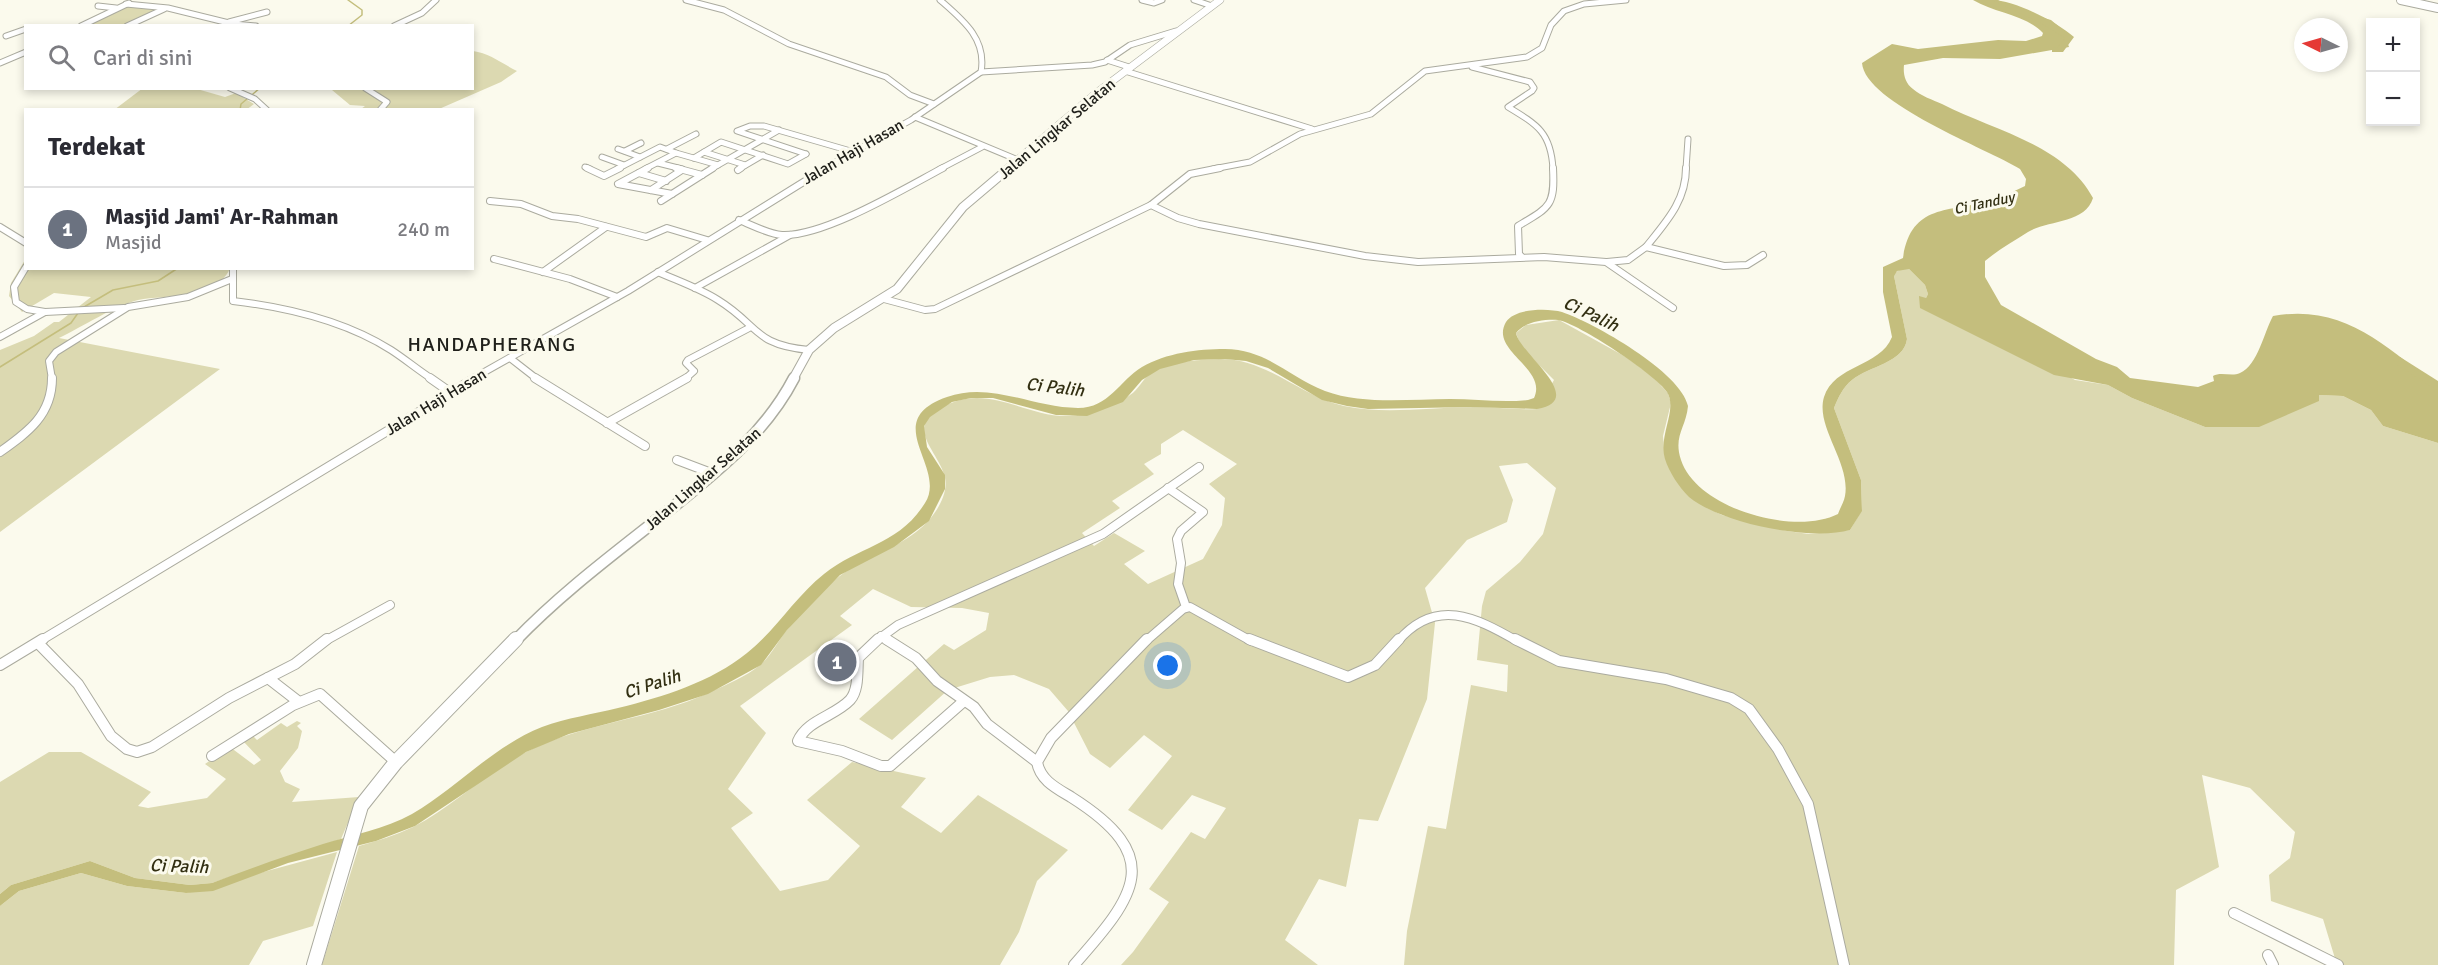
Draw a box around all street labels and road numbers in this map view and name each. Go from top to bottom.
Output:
street label: Jalan Lingkar Selatan [994,74,1120,184]
street label: Jalan Haji Hasan [799,115,907,189]
street label: Jalan Haji Hasan [382,364,490,440]
street label: Jalan Lingkar Selatan [641,423,765,535]

